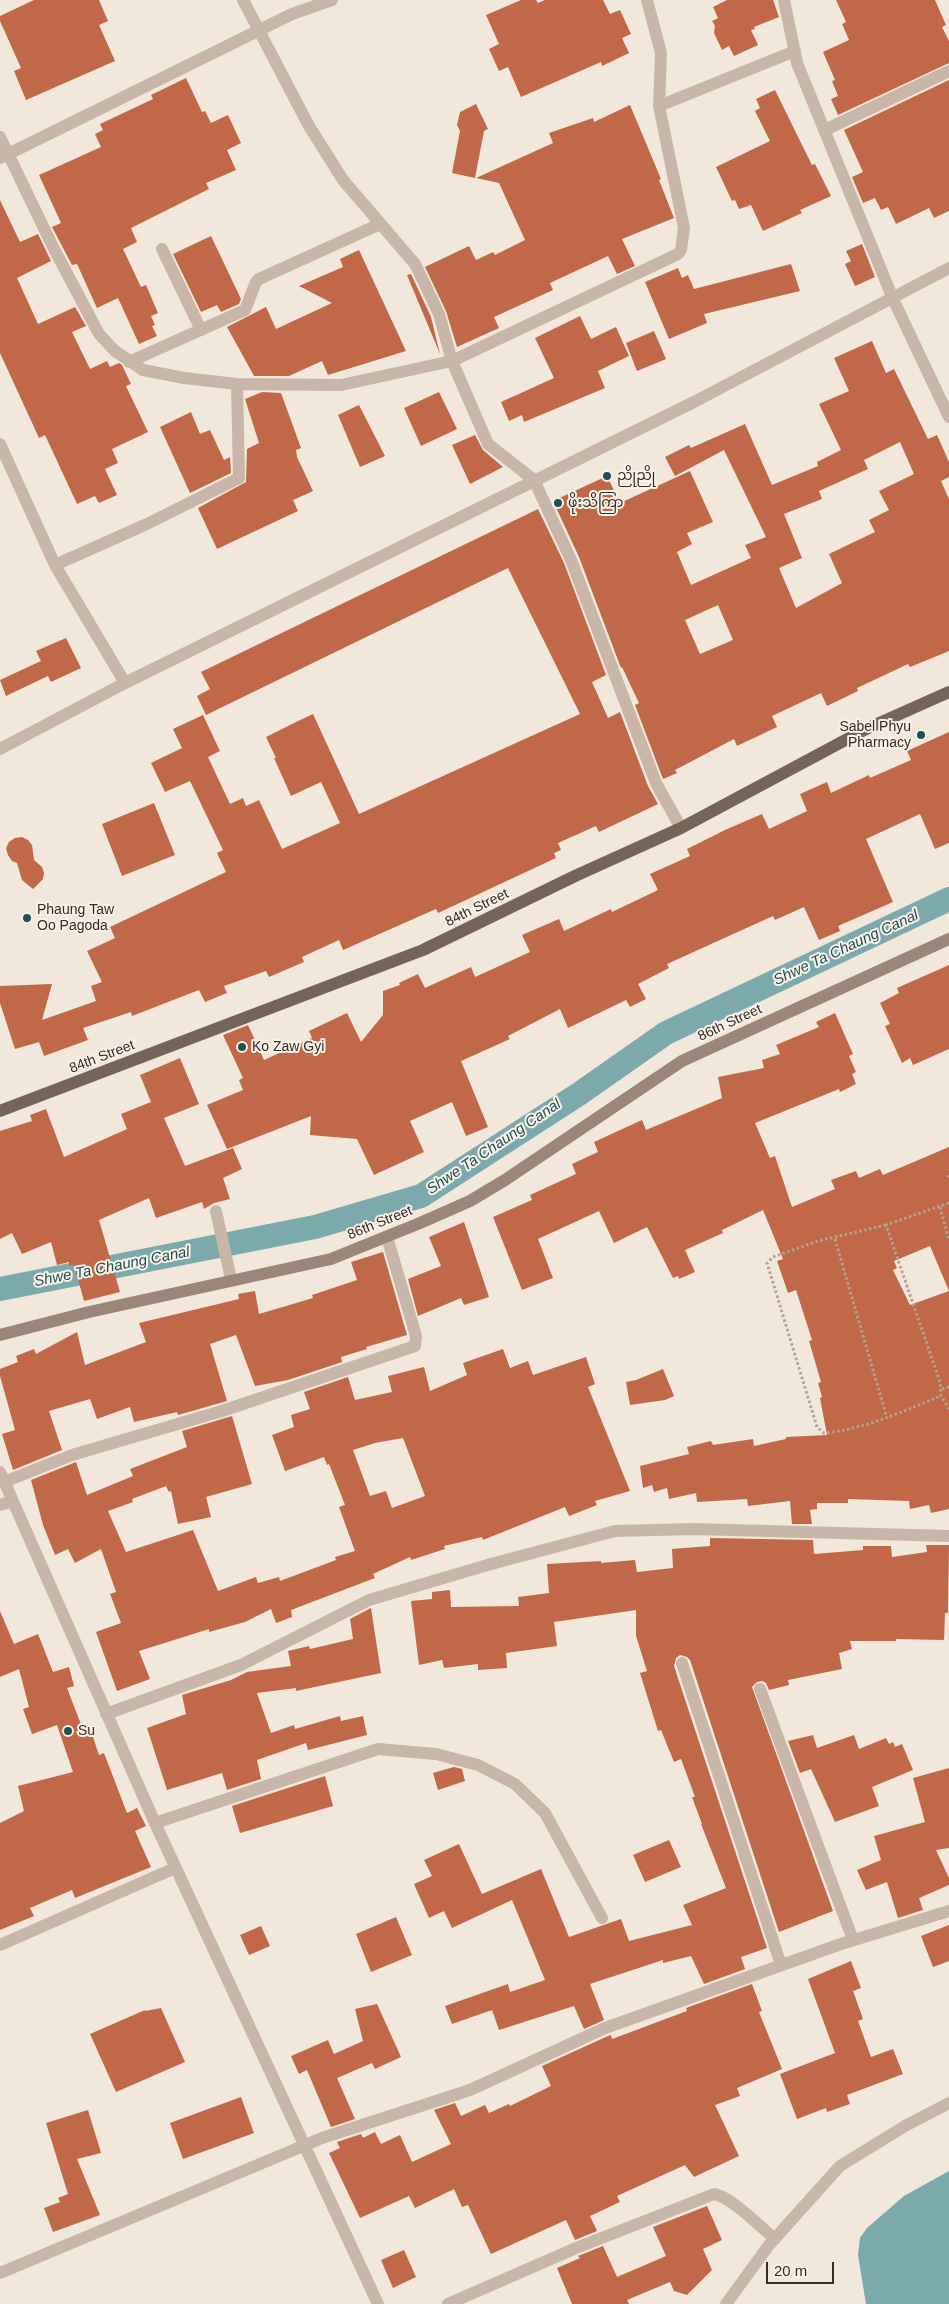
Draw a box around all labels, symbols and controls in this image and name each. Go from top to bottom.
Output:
place label: ညိုညို [617,468,655,484]
marker: ညိုညို [601,470,613,482]
place label: ဖိုးသိကြာ [568,495,623,511]
marker: ဖိုးသိကြာ [552,497,564,509]
place label: Sabel Phyu Pharmacy [839,719,911,752]
marker: Sabel Phyu Pharmacy [915,729,927,741]
street label: 84th Street [443,885,511,931]
place label: Phaung Taw Oo Pagoda [37,902,114,934]
water label: Shwe Ta Chaung Canal [771,906,921,990]
marker: Phaung Taw Oo Pagoda [21,912,33,924]
street label: 86th Street [695,1001,765,1045]
street label: 84th Street [67,1037,137,1077]
place label: Ko Zaw Gyi [252,1039,324,1055]
marker: Ko Zaw Gyi [236,1041,248,1053]
water label: Shwe Ta Chaung Canal [424,1095,564,1199]
street label: 86th Street [345,1202,415,1244]
water label: Shwe Ta Chaung Canal [33,1243,191,1291]
place label: Su [78,1723,95,1739]
marker: Su [62,1725,74,1737]
scale bar [769,2252,836,2284]
text: 20 m [774,2262,807,2279]

